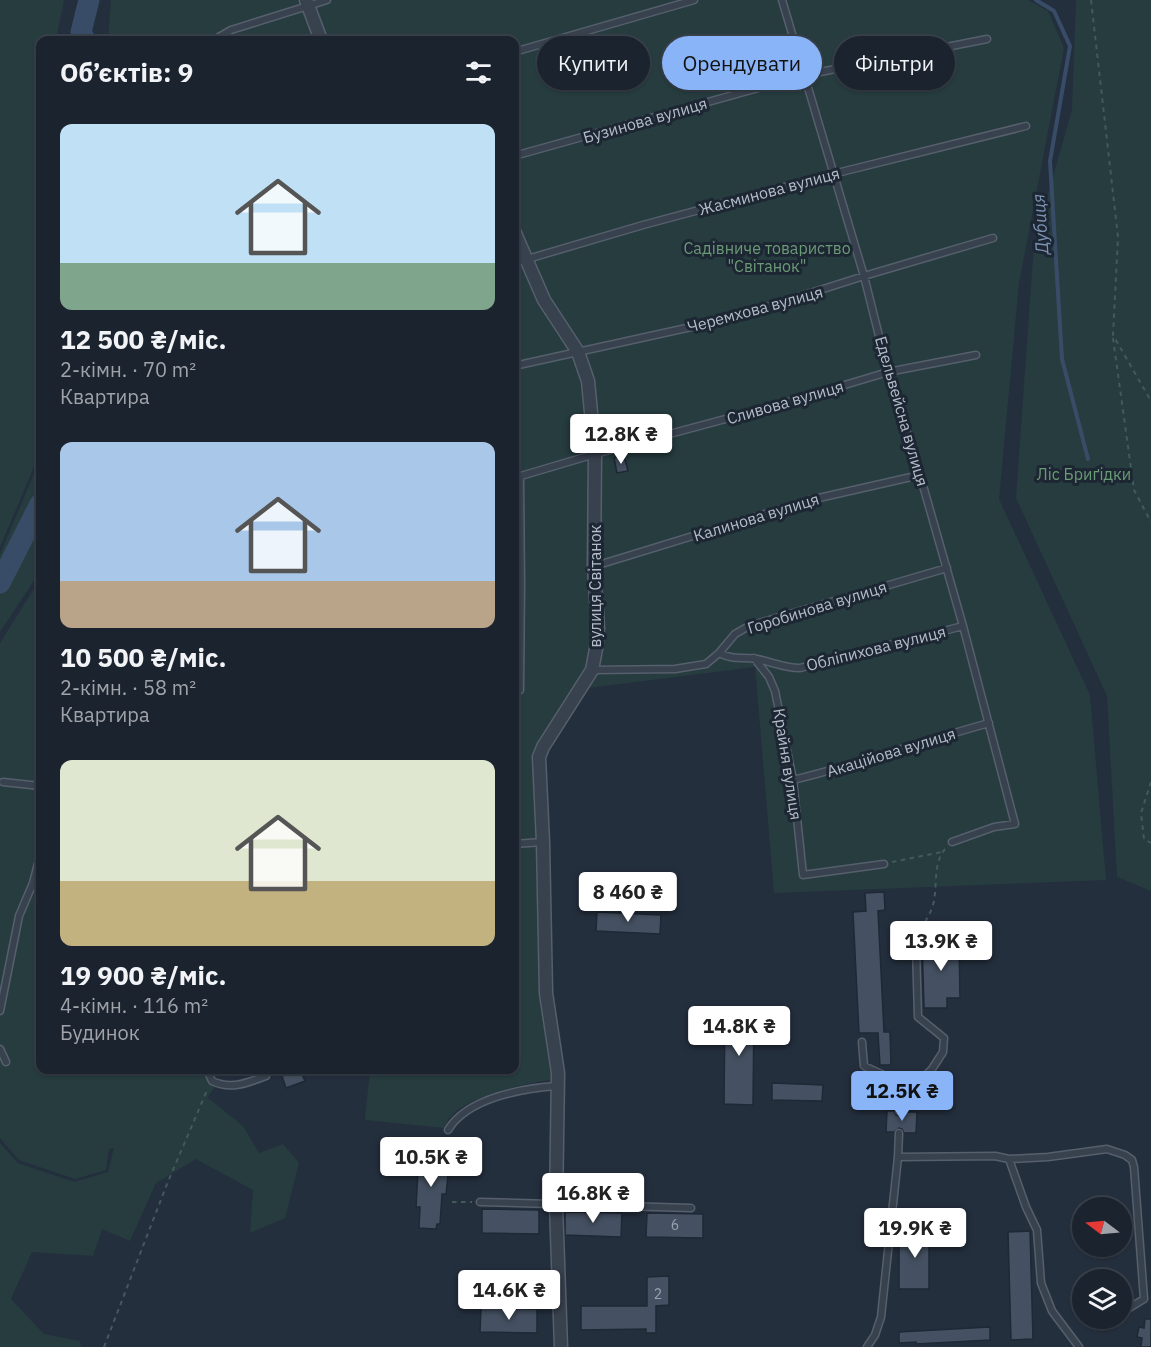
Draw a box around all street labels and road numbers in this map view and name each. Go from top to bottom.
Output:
street label: Бузинова вулиця [581,93,709,147]
street label: Жасминова вулиця [696,163,842,219]
street label: Черемхова вулиця [685,281,825,337]
street label: Едельвейсна вулиця [871,334,933,488]
street label: Сливова вулиця [724,376,846,428]
street label: Калинова вулиця [691,488,821,546]
street label: вулиця Світанок [585,524,605,647]
street label: Горобинова вулиця [745,576,889,638]
street label: Обліпихова вулиця [804,621,948,675]
street label: Крайня вулиця [769,707,807,821]
street label: Акаційова вулиця [824,723,958,781]

